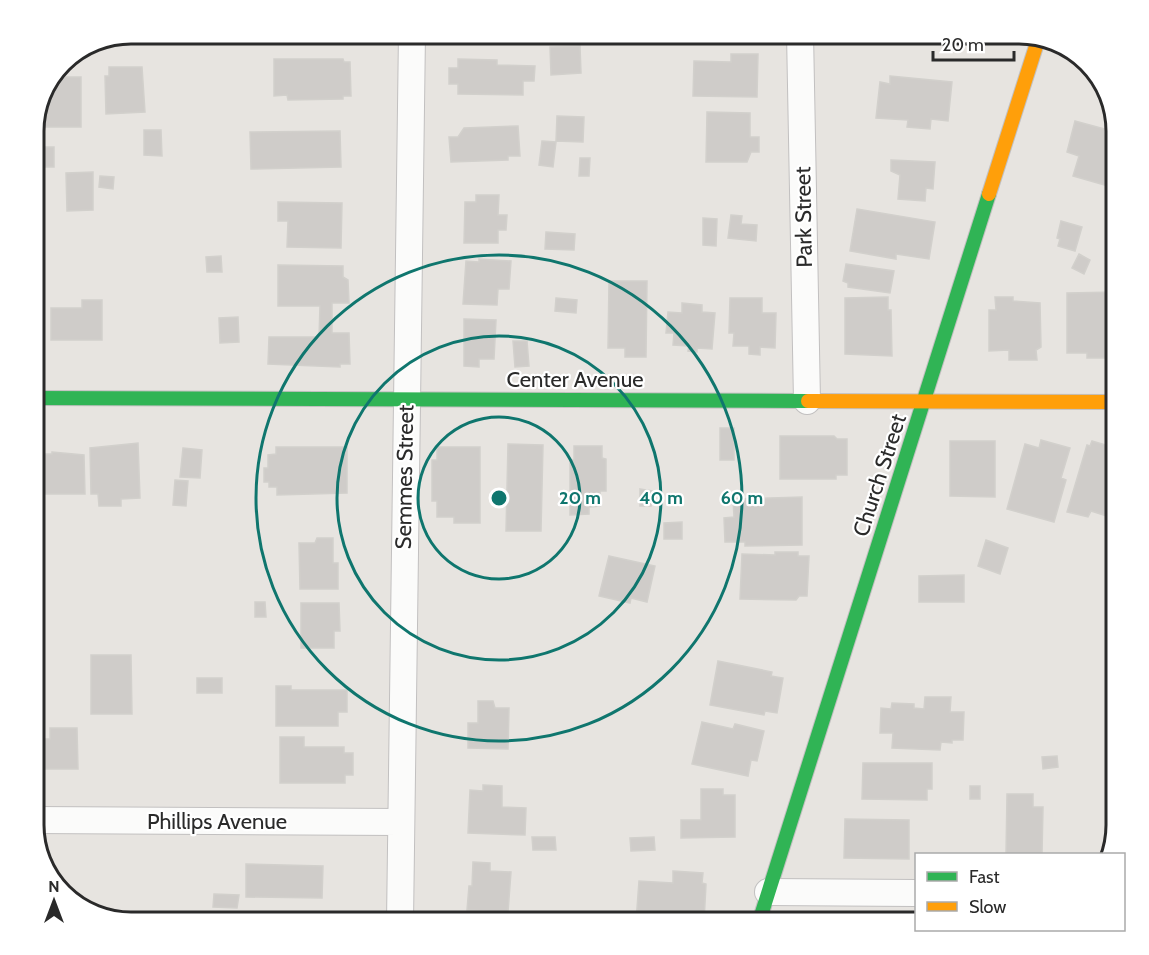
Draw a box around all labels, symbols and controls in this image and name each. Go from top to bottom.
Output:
scale bar [933,24,1014,62]
text: 20 m [942,34,984,56]
street label: Park Street [789,166,818,268]
street label: Center Avenue [507,366,643,393]
street label: Semmes Street [390,404,419,550]
street label: Church Street [847,410,912,540]
text: 20 m [559,487,601,509]
text: 40 m [639,487,683,509]
text: 60 m [721,487,763,509]
centre of rings [489,488,509,508]
street label: Phillips Avenue [147,808,287,835]
legend [915,853,1125,931]
text: Fast [969,866,1000,888]
north arrow [24,871,84,931]
text: N [48,877,60,896]
text: Slow [969,896,1006,918]

